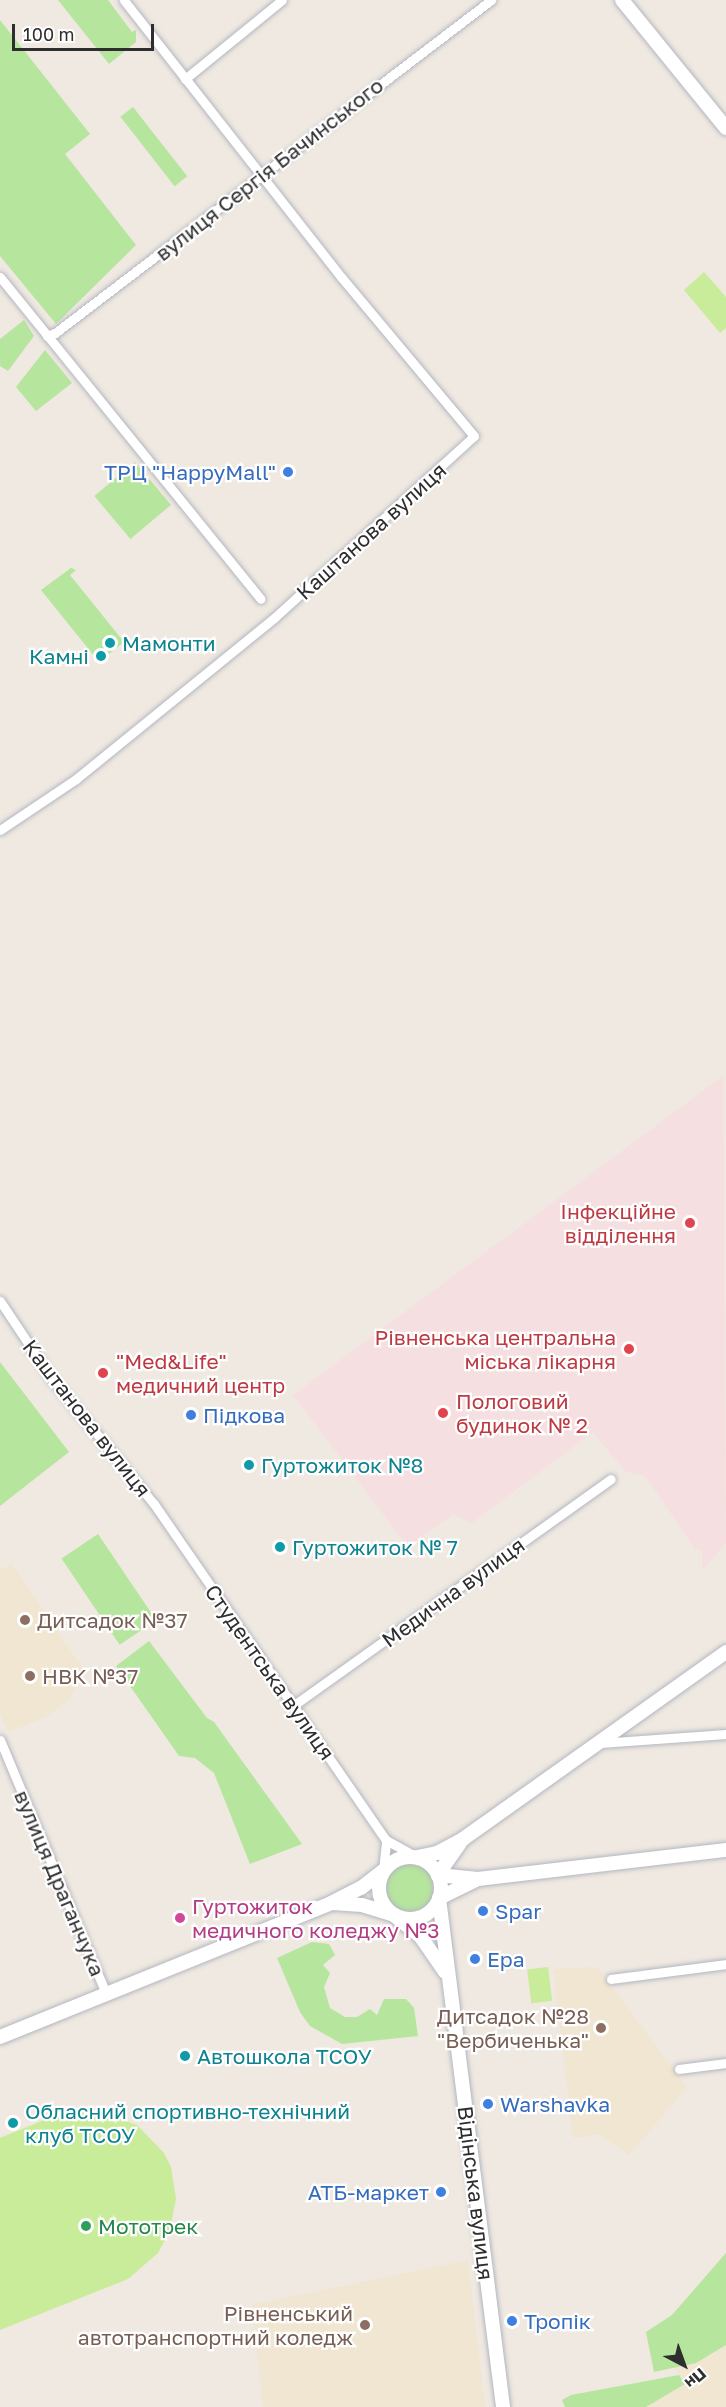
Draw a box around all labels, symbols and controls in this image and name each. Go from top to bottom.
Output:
scale bar [15,12,158,50]
text: 100 m [23,23,74,45]
street label: вулиця Сергія Бачинського [150,72,388,266]
street label: Каштанова вулиця [291,457,451,605]
place label: ТРЦ "HappyMall" [104,459,276,485]
marker: ТРЦ "HappyMall" [281,465,295,479]
place label: Мамонти [122,630,216,656]
marker: Мамонти [103,636,117,650]
place label: Камні [29,643,89,669]
marker: Камні [94,649,108,663]
place label: Інфекційне відділення [560,1198,676,1248]
marker: Інфекційне відділення [681,1214,699,1232]
place label: Рівненська центральна міська лікарня [374,1324,616,1374]
street label: Каштанова вулиця [18,1334,156,1502]
marker: Рівненська центральна міська лікарня [620,1340,638,1358]
place label: "Med&Life" медичний центр [116,1348,285,1398]
marker: "Med&Life" медичний центр [94,1364,112,1382]
place label: Пологовий будинок № 2 [456,1388,588,1438]
place label: Підкова [203,1402,285,1428]
marker: Пологовий будинок № 2 [434,1404,452,1422]
marker: Підкова [184,1408,198,1422]
place label: Гуртожиток №8 [261,1452,423,1478]
marker: Гуртожиток №8 [242,1458,256,1472]
street label: Медична вулиця [377,1532,529,1652]
place label: Гуртожиток № 7 [292,1534,458,1560]
marker: Гуртожиток № 7 [273,1540,287,1554]
street label: Студентська вулиця [200,1579,340,1765]
place label: Дитсадок №37 [37,1607,188,1633]
marker: Дитсадок №37 [18,1613,32,1627]
place label: НВК №37 [42,1663,138,1689]
marker: НВК №37 [23,1669,37,1683]
street label: вулиця Драганчука [9,1786,111,1980]
place label: Гуртожиток медичного коледжу №3 [192,1893,439,1943]
place label: Spar [495,1898,541,1924]
marker: Spar [476,1904,490,1918]
marker: Гуртожиток медичного коледжу №3 [173,1911,187,1925]
place label: Ера [487,1946,525,1972]
marker: Ера [468,1952,482,1966]
place label: Дитсадок №28 "Вербиченька" [437,2003,589,2053]
marker: Дитсадок №28 "Вербиченька" [594,2021,608,2035]
place label: Автошкола ТСОУ [197,2043,372,2069]
marker: Автошкола ТСОУ [178,2049,192,2063]
place label: Warshavka [500,2091,610,2117]
marker: Warshavka [481,2097,495,2111]
place label: Обласний спортивно-технічний клуб ТСОУ [25,2098,350,2148]
street label: Відінська вулиця [453,2104,499,2282]
marker: Обласний спортивно-технічний клуб ТСОУ [6,2116,20,2130]
place label: АТБ-маркет [308,2179,429,2205]
marker: АТБ-маркет [434,2185,448,2199]
place label: Мототрек [98,2213,198,2239]
marker: Мототрек [79,2219,93,2233]
place label: Рівненський автотранспортний коледж [78,2300,353,2350]
place label: Тропік [524,2308,591,2334]
marker: Тропік [505,2314,519,2328]
marker: Рівненський автотранспортний коледж [358,2318,372,2332]
north arrow [654,2335,714,2395]
text: Пн [681,2364,711,2393]

